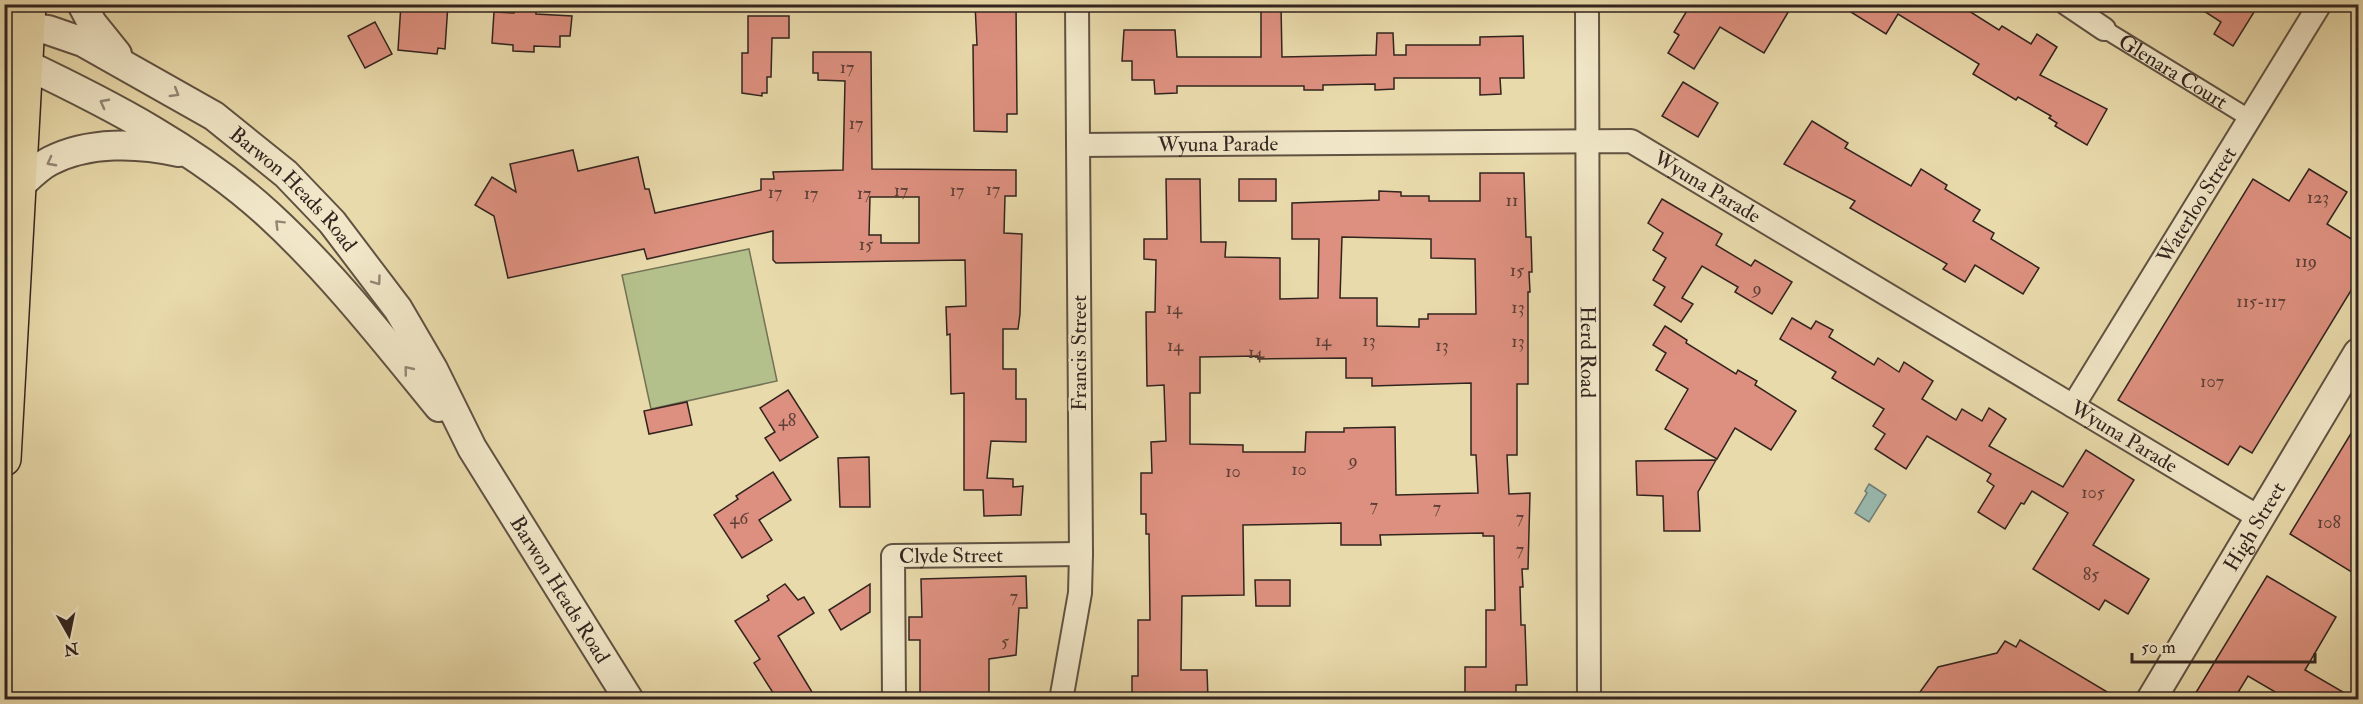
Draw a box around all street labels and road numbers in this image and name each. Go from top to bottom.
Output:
street label: Glenara Court [2113,28,2233,115]
street label: Barwon Heads Road [224,121,364,258]
street label: Wyuna Parade [1157,130,1279,158]
street label: Waterloo Street [2150,141,2243,269]
street label: Wyuna Parade [1648,144,1766,229]
street label: Francis Street [1066,295,1093,411]
street label: Herd Road [1574,306,1602,399]
street label: Wyuna Parade [2065,394,2183,479]
street label: High Street [2217,477,2292,576]
street label: Barwon Heads Road [504,511,617,669]
street label: Clyde Street [899,541,1003,569]

